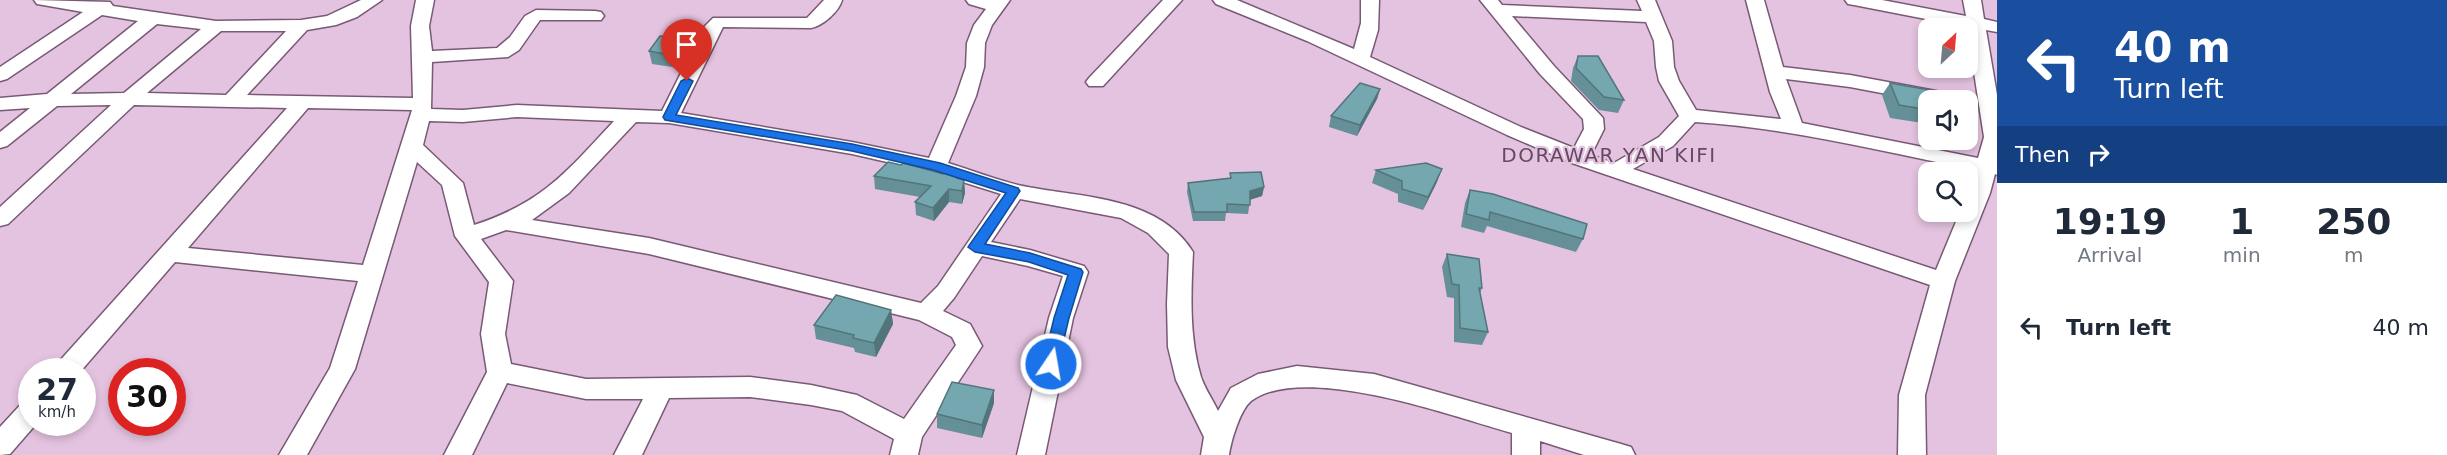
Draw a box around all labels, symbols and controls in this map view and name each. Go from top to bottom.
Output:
north arrow [1918,18,1978,78]
map controls [1918,18,1978,222]
pin [661,19,712,81]
text: 40 m [2114,23,2231,72]
icon: left [2015,24,2093,102]
icon: arrive [670,28,703,61]
text: Turn left [2114,73,2224,104]
button: sound [1918,90,1978,150]
icon: right [2082,138,2115,171]
text: Then [2015,142,2070,167]
district label: DORAWAR YAN KIFI [1501,143,1717,167]
button: search [1918,162,1978,222]
text: 19:19 [2053,201,2167,242]
text: 1 [2229,201,2254,242]
text: 250 [2316,201,2391,242]
text: Arrival [2077,243,2142,267]
text: min [2223,243,2261,267]
text: m [2344,243,2364,267]
icon: left [2015,311,2048,344]
text: Turn left [2066,315,2171,340]
text: 40 m [2373,315,2429,340]
position arrow [1019,332,1083,396]
speed limit sign: 30 [108,358,186,436]
text: 27 [36,372,78,407]
text: km/h [38,403,76,421]

